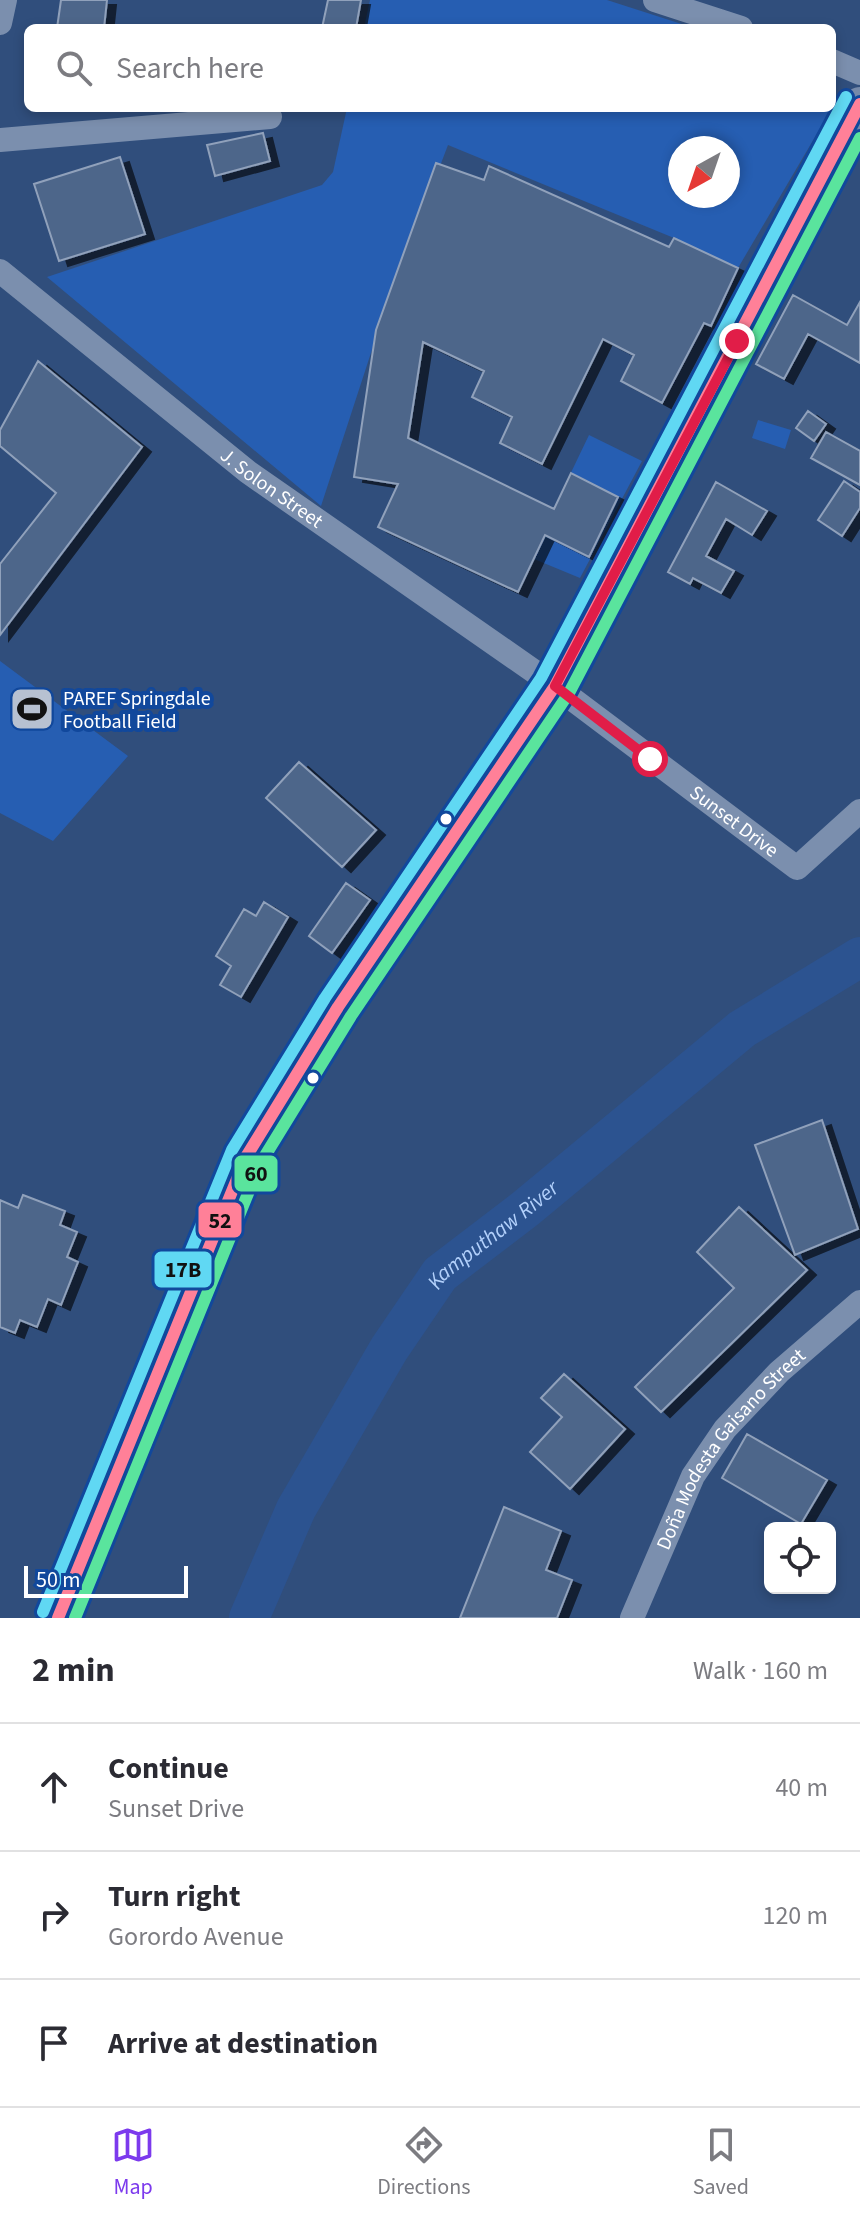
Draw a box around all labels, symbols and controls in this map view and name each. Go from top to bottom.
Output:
search box [24,24,836,112]
icon: search [52,46,96,90]
text: Search here [116,47,264,90]
north arrow [668,136,740,208]
route end [719,323,755,359]
street label: J. Solon Street [214,442,329,535]
sports icon: PAREF Springdale Football Field [8,685,56,733]
place label: PAREF Springdale Football Field [63,685,211,736]
route start [632,741,668,777]
street label: Sunset Drive [684,779,784,865]
unlabelled marker [438,811,454,827]
unlabelled marker [305,1070,321,1086]
line badge: 60 [233,1154,279,1193]
text: 60 [244,1158,268,1190]
water label: Kamputhaw River [419,1172,567,1296]
line badge: 52 [197,1201,243,1239]
text: 52 [208,1205,232,1237]
line badge: 17B [153,1250,213,1289]
text: 17B [165,1254,201,1286]
street label: Doña Modesta Gaisano Street [650,1342,812,1554]
map controls [764,1522,836,1594]
button: locate [764,1522,836,1594]
scale bar [24,1562,188,1598]
text: 50 m [36,1564,81,1596]
text: 2 min [32,1646,115,1695]
text: Walk · 160 m [693,1652,828,1689]
text: Continue [108,1747,229,1790]
icon: ahead [32,1765,76,1809]
text: 40 m [775,1769,828,1806]
text: Sunset Drive [108,1790,244,1827]
text: Turn right [108,1875,240,1918]
icon: right [32,1893,76,1937]
text: 120 m [762,1897,828,1934]
text: Gorordo Avenue [108,1918,284,1955]
icon: arrive [32,2021,76,2065]
text: Arrive at destination [108,2022,378,2065]
tab: Map [111,2123,155,2203]
tab: Directions [377,2123,470,2203]
tab: Saved [693,2123,749,2203]

